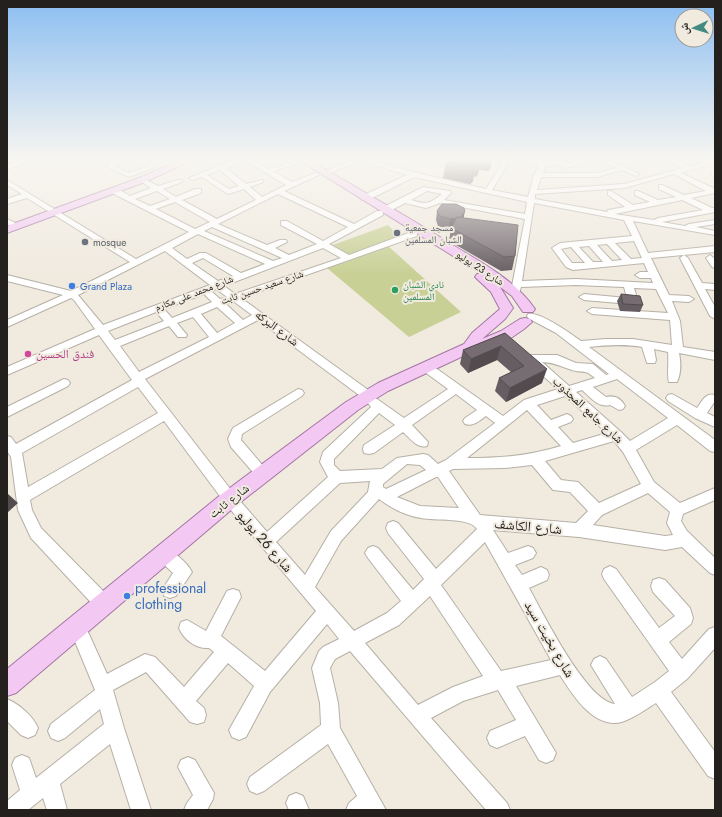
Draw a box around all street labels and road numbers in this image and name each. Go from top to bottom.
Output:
street label: شارع 23 يوليو [453,247,507,289]
street label: شارع سعيد حسين ثابت [219,266,306,308]
street label: شارع محمد على مكارم [153,271,236,315]
street label: شارع البركه [251,306,303,350]
street label: شارع جامع المجذوب [549,372,627,448]
street label: شارع ثابت [205,479,253,522]
street label: شارع 26 يوليو [232,505,298,577]
street label: شارع الكاشف [493,513,563,539]
street label: شارع بخيت سيد [520,597,580,681]

